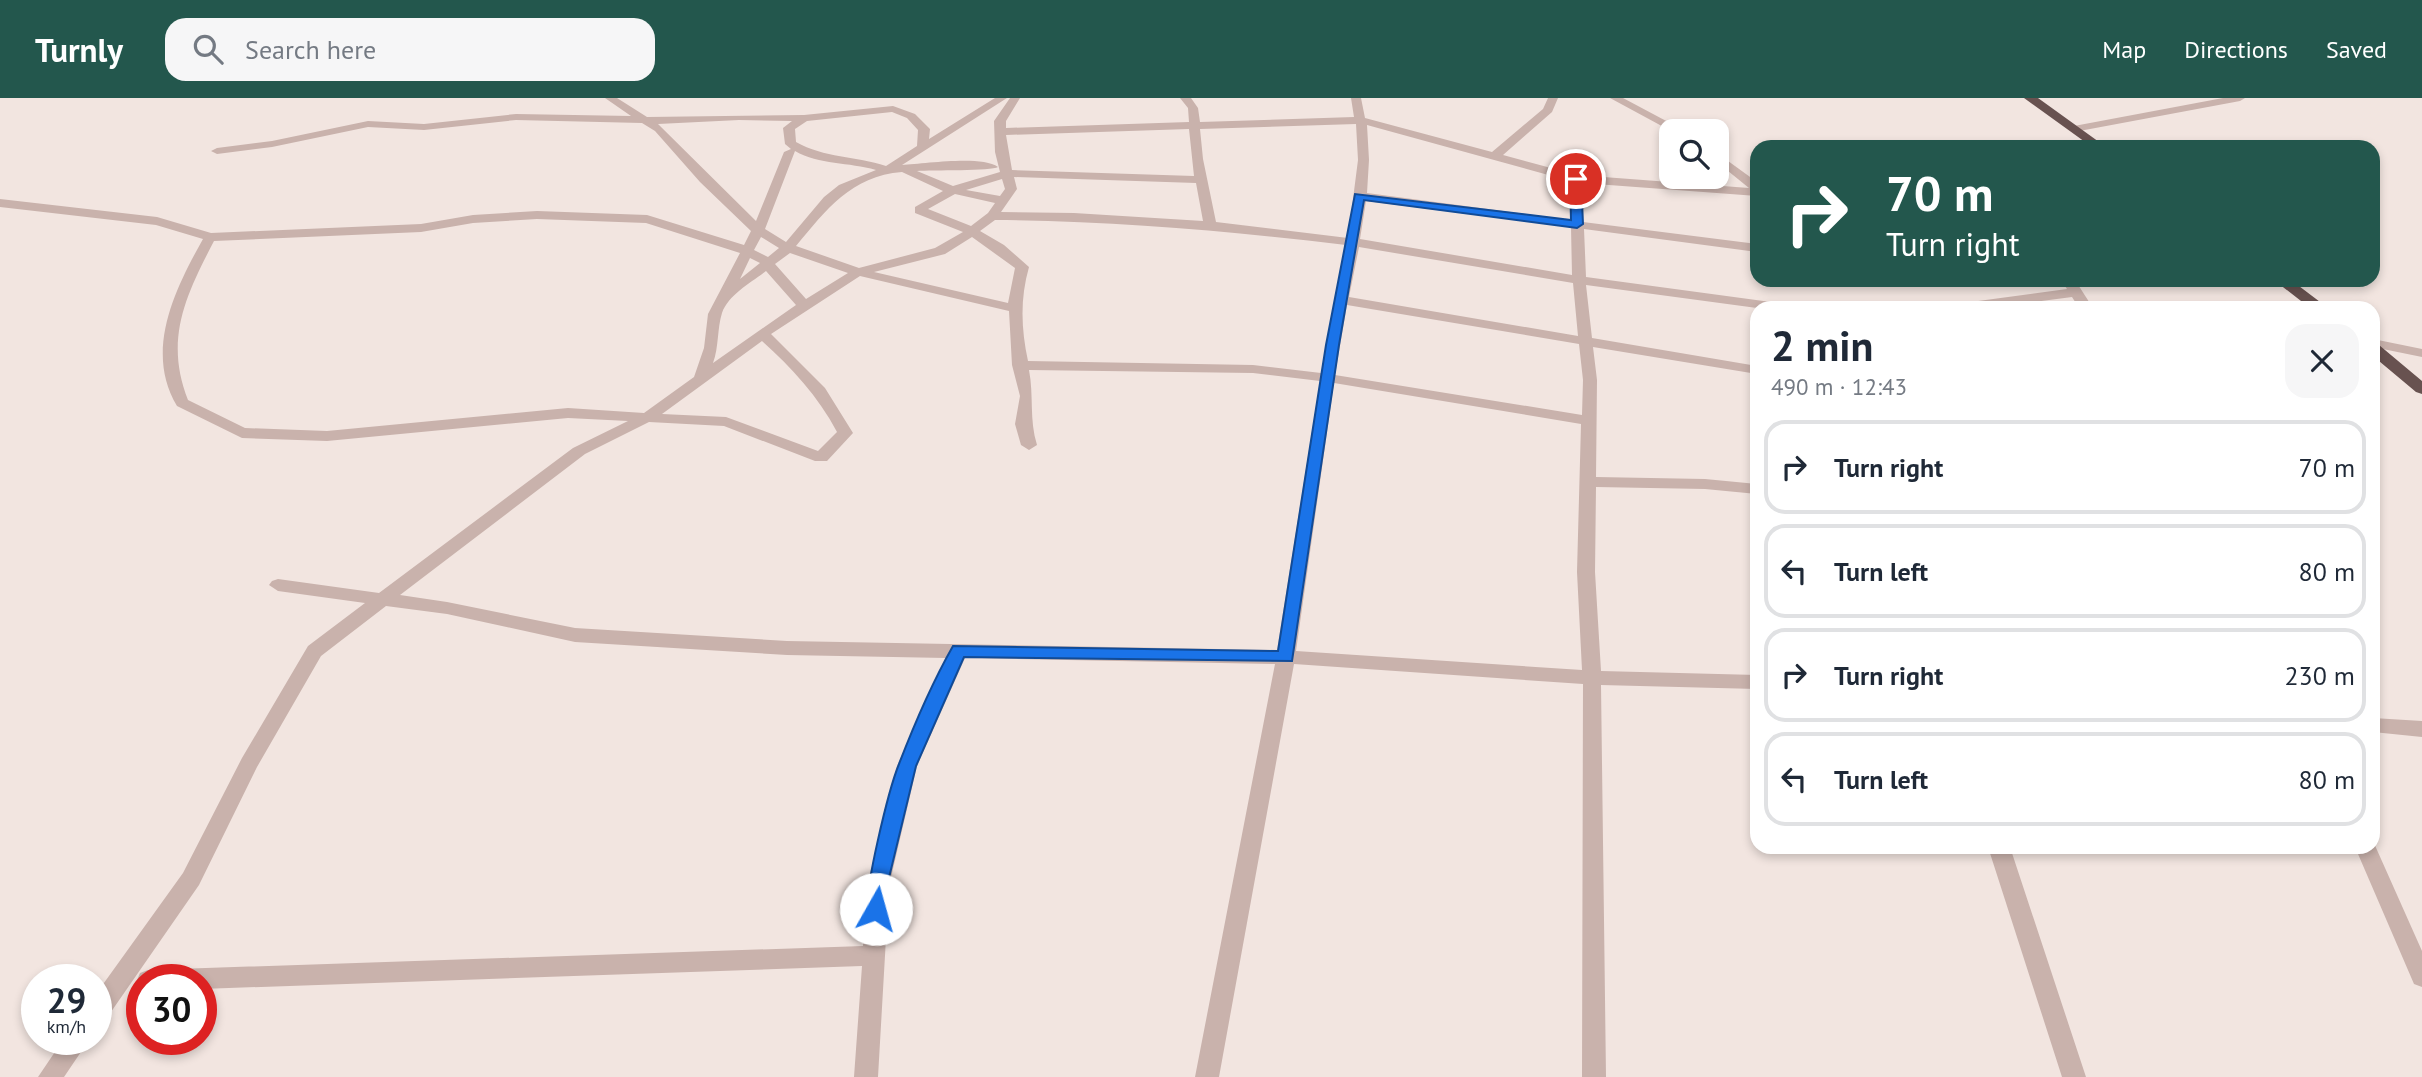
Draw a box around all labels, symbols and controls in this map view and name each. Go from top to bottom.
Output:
search box [165,18,655,81]
text: Turnly [35,28,123,71]
icon: search [189,30,227,68]
text: Search here [245,33,376,66]
text: Map [2102,34,2146,65]
text: Directions [2184,34,2288,65]
text: Saved [2326,34,2387,65]
map controls [1659,119,1729,189]
button: search [1659,119,1729,189]
pin [1546,149,1606,209]
icon: arrive [1557,160,1595,198]
text: 70 m [1886,161,1993,225]
icon: right [1771,168,1862,259]
text: Turn right [1886,223,2020,265]
text: 2 min [1771,318,1873,373]
button: close [2285,324,2359,398]
text: 490 m · 12:43 [1771,372,1907,401]
icon: right [1775,448,1813,486]
text: Turn right [1834,451,1943,484]
text: 70 m [2299,451,2355,484]
icon: left [1775,552,1813,590]
text: Turn left [1834,555,1928,588]
text: 80 m [2299,555,2355,588]
icon: right [1775,656,1813,694]
text: Turn right [1834,659,1943,692]
text: 230 m [2284,659,2355,692]
icon: left [1775,760,1813,798]
text: Turn left [1834,763,1928,796]
text: 80 m [2299,763,2355,796]
position arrow [839,872,913,946]
speed limit sign: 30 [126,964,217,1055]
text: 29 [47,977,86,1023]
text: km/h [47,1015,86,1038]

